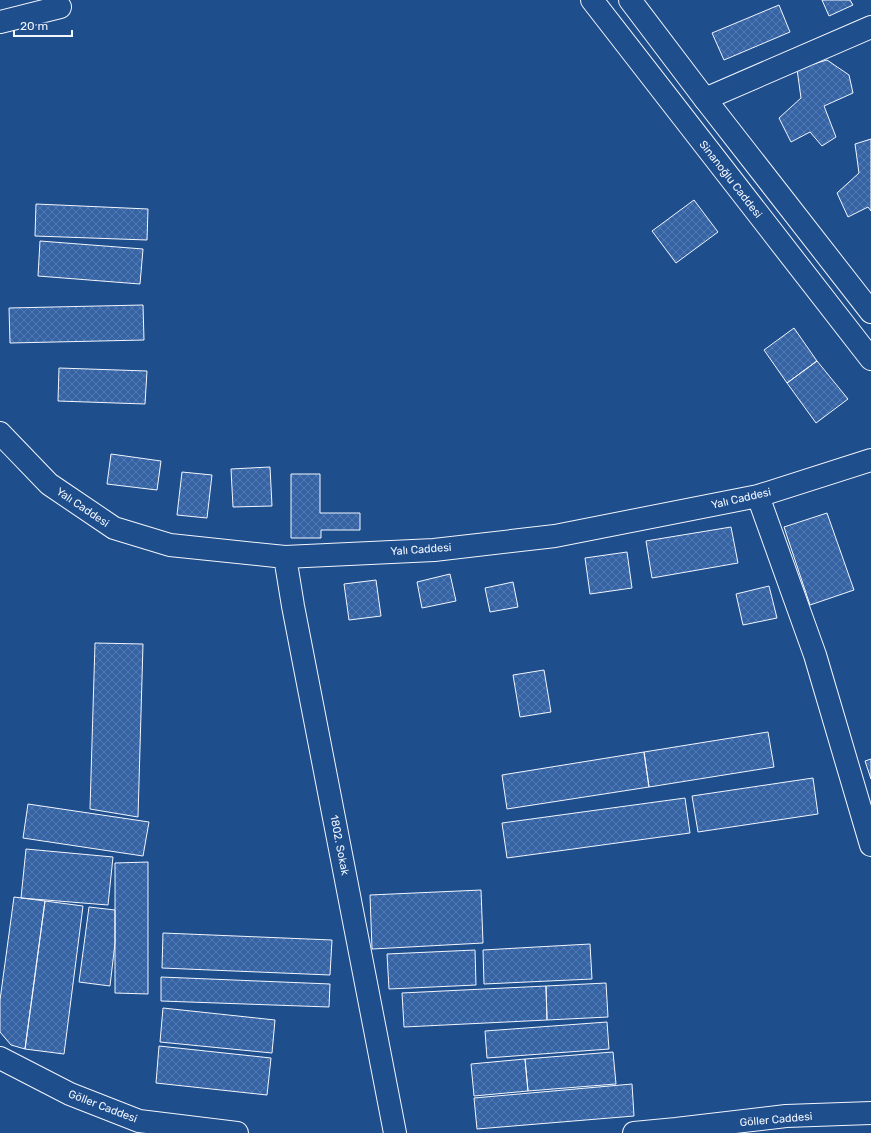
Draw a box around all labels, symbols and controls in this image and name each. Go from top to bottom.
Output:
scale bar [14,12,72,38]
text: 20 m [20,19,48,33]
street label: Si̇nanoğlu Caddesi [696,138,765,221]
street label: Yalı Caddesi [54,485,112,530]
street label: Yalı Caddesi [710,485,772,512]
street label: Yalı Caddesi [390,541,452,558]
street label: 1802. Sokak [327,814,352,877]
street label: Göller Caddesi [66,1087,139,1126]
street label: Göller Caddesi [739,1110,813,1129]

